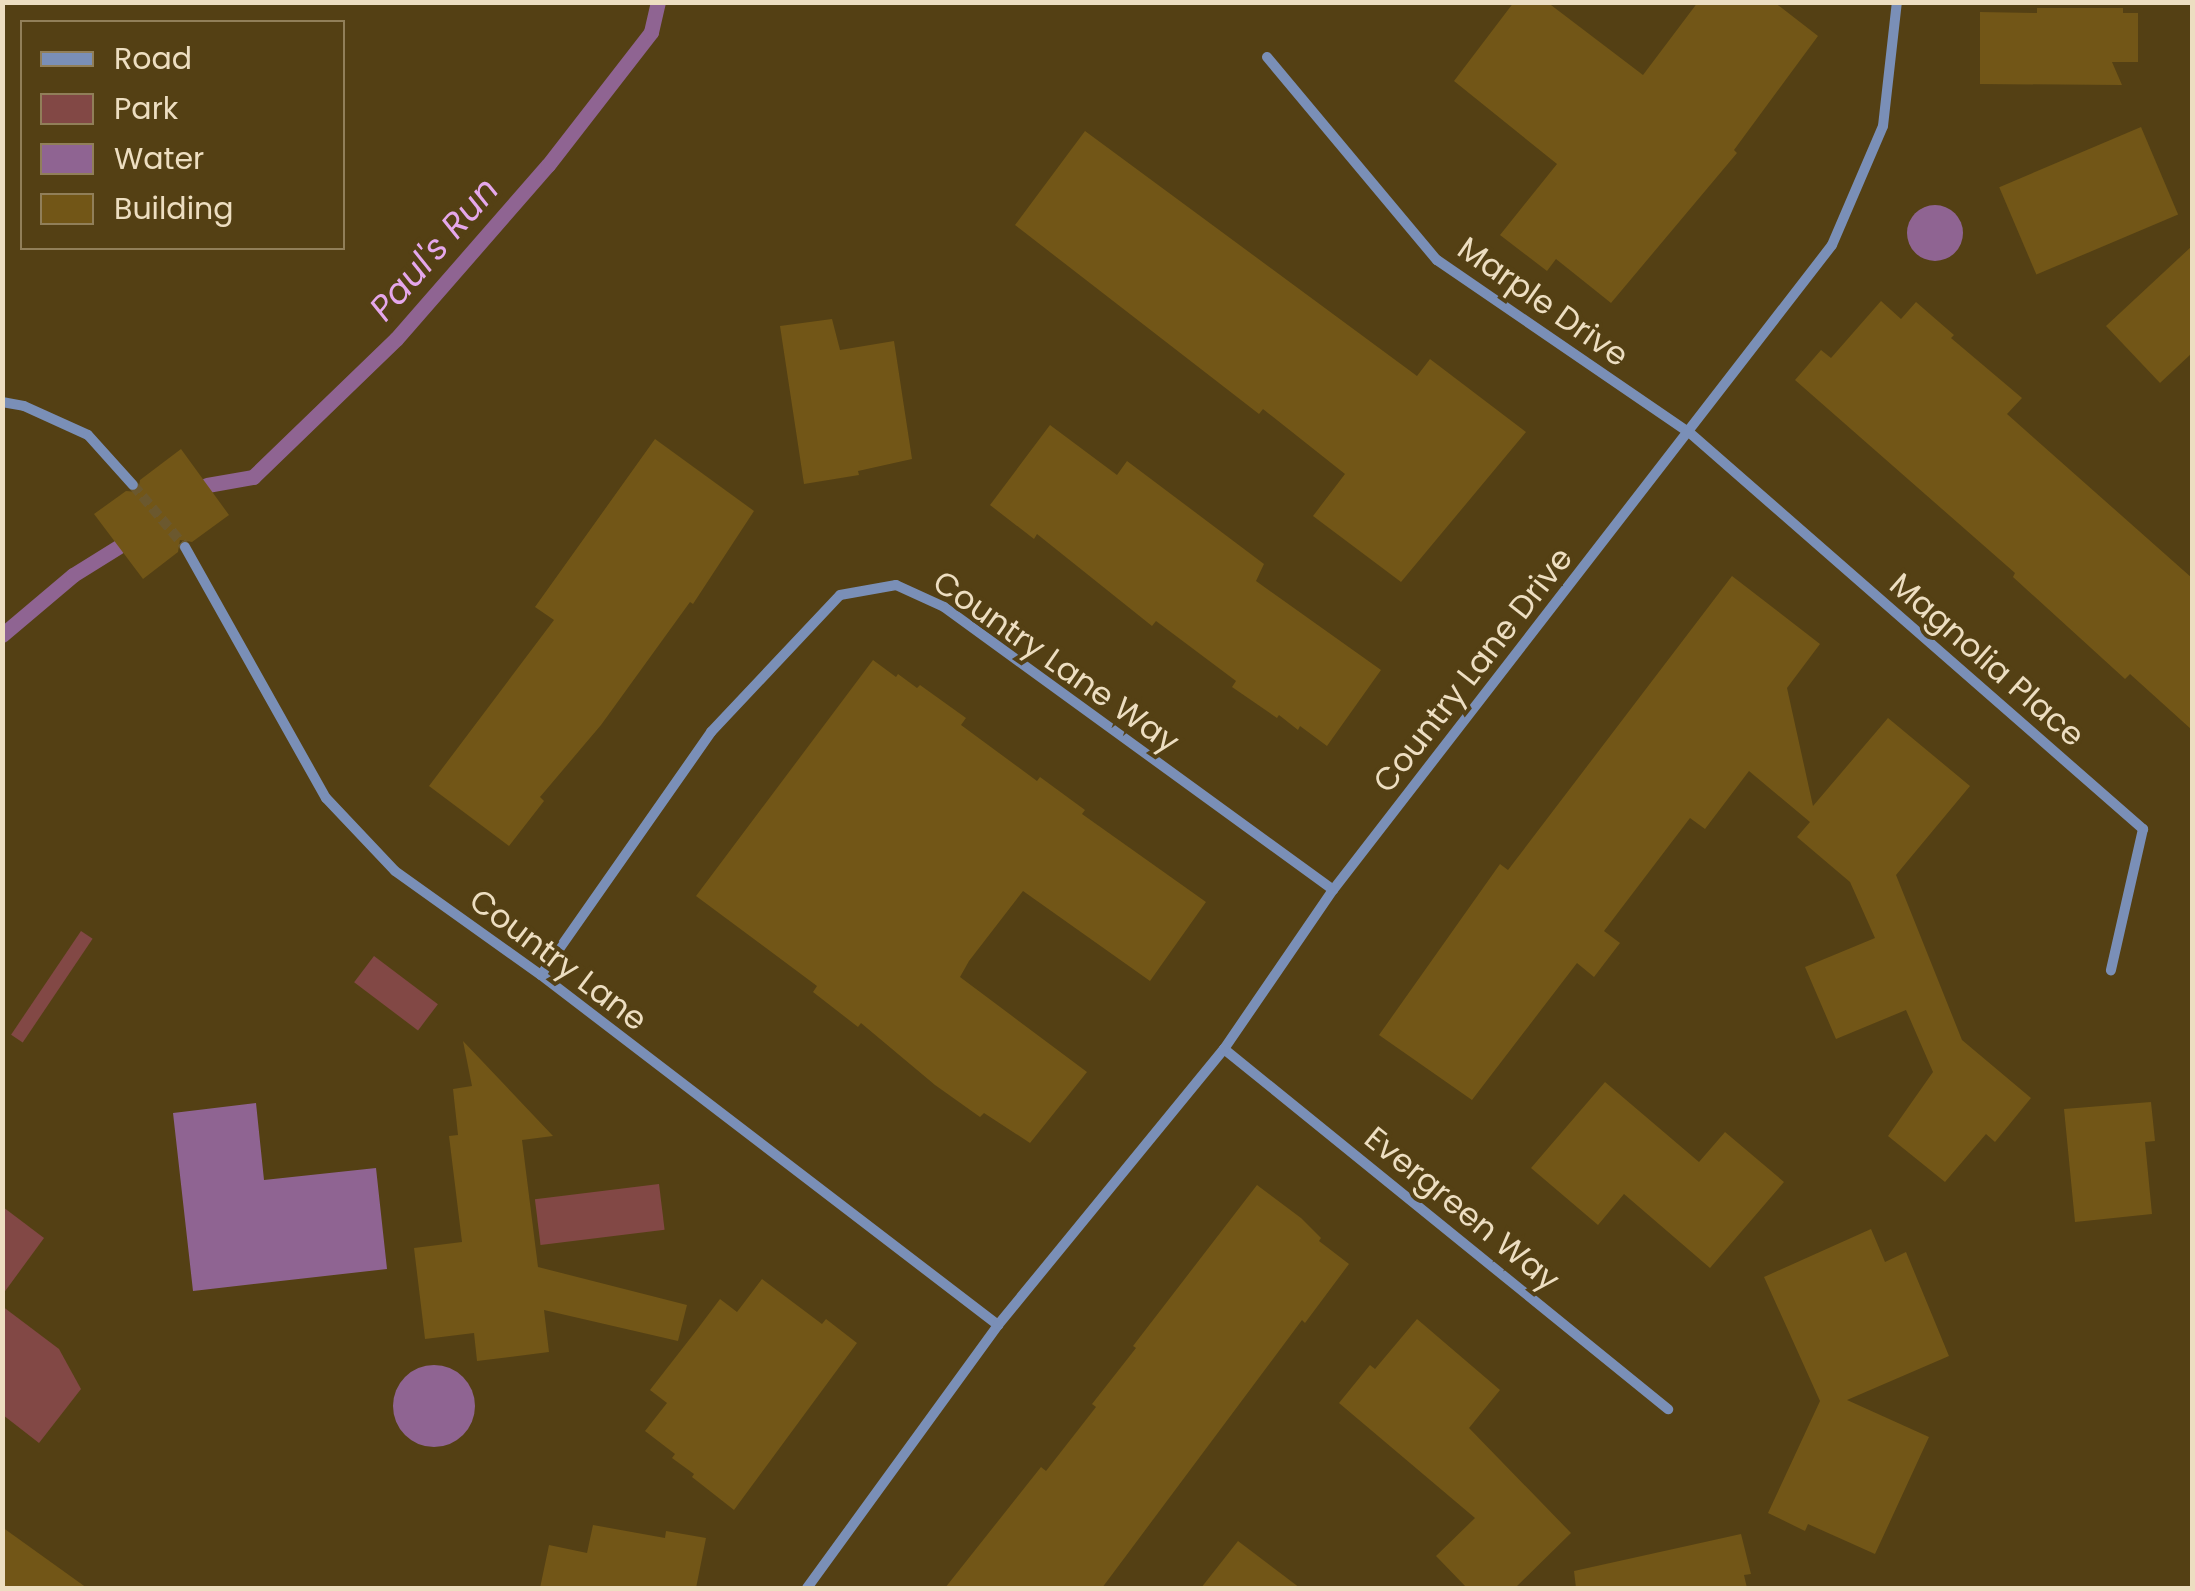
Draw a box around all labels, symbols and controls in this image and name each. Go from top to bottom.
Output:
legend [20,20,345,250]
text: Road [114,37,192,80]
text: Park [114,87,178,130]
text: Water [114,137,204,180]
water label: Paul's Run [361,169,507,329]
text: Building [114,187,234,230]
street label: Marple Drive [1450,229,1636,375]
street label: Country Lane Drive [1365,540,1581,800]
street label: Country Lane Way [926,563,1186,761]
street label: Magnolia Place [1882,565,2092,755]
street label: Country Lane [462,881,654,1039]
street label: Evergreen Way [1357,1119,1567,1299]

